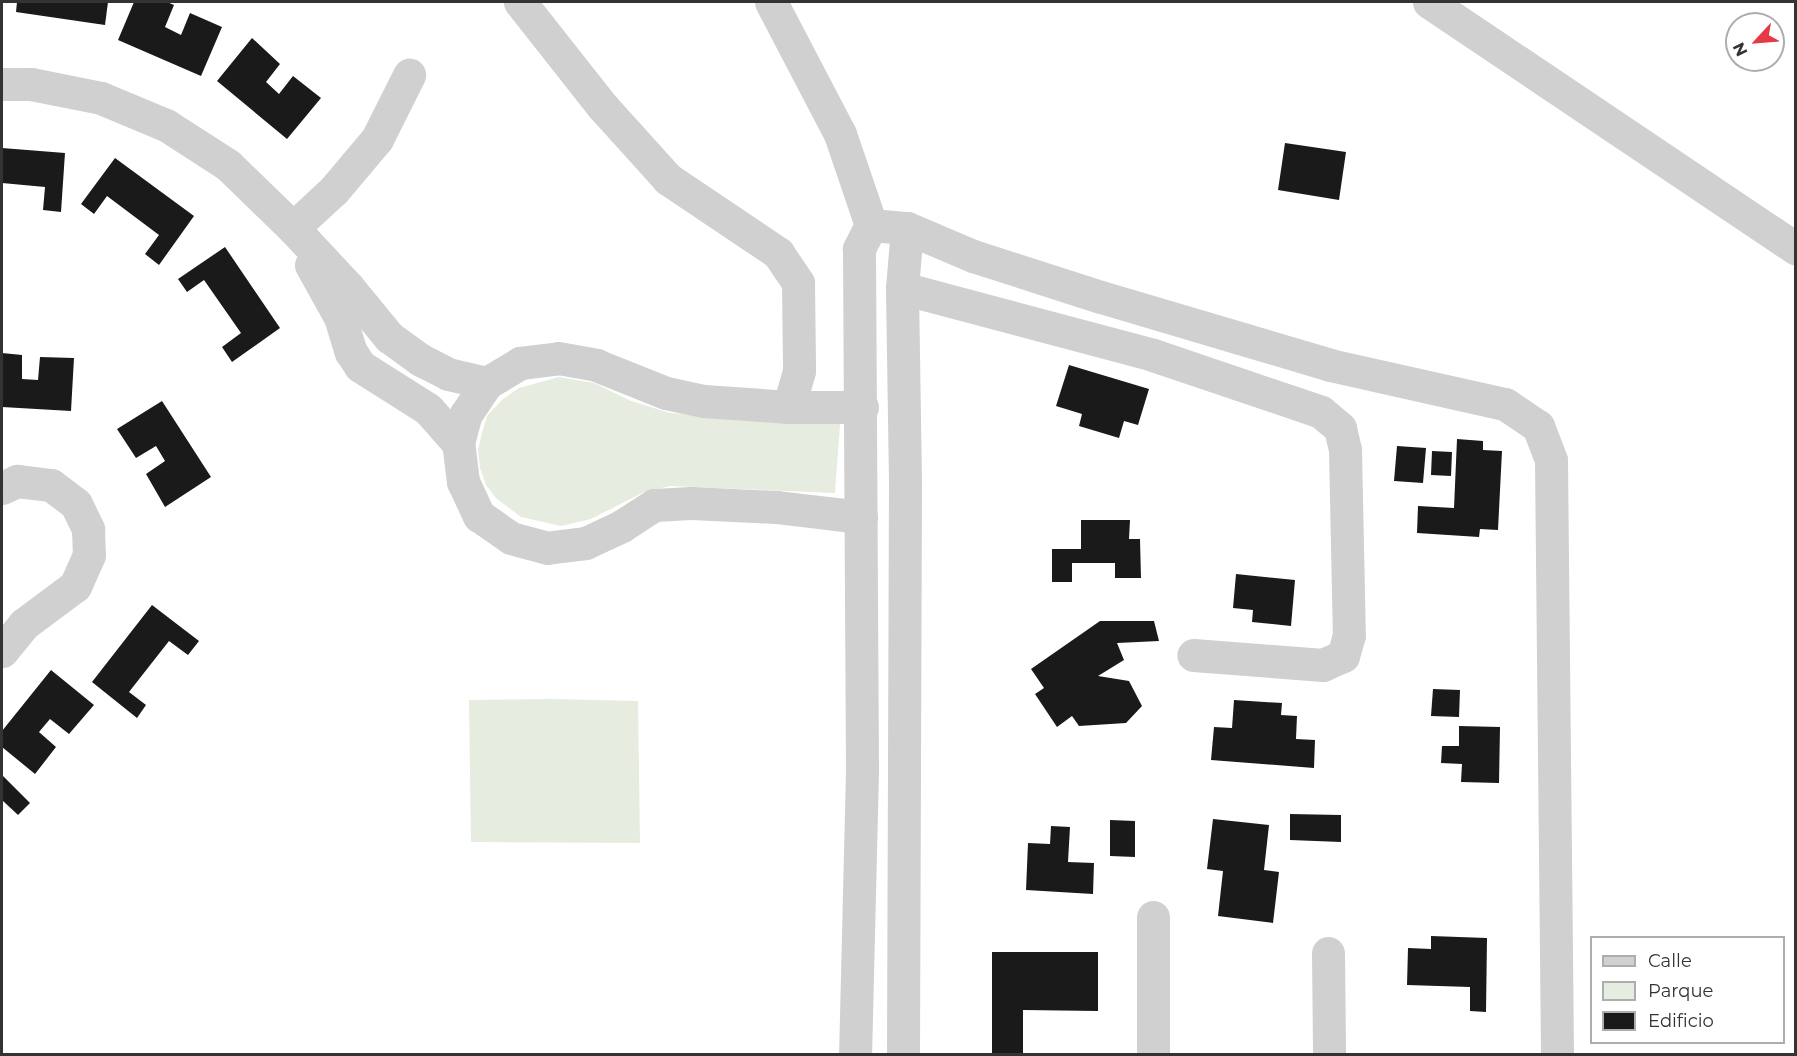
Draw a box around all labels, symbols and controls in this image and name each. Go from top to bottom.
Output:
north arrow [1725,12,1785,72]
text: N [1729,39,1752,59]
legend [1590,936,1785,1044]
text: Calle [1648,950,1692,972]
text: Parque [1648,980,1713,1002]
text: Edificio [1648,1010,1714,1032]

